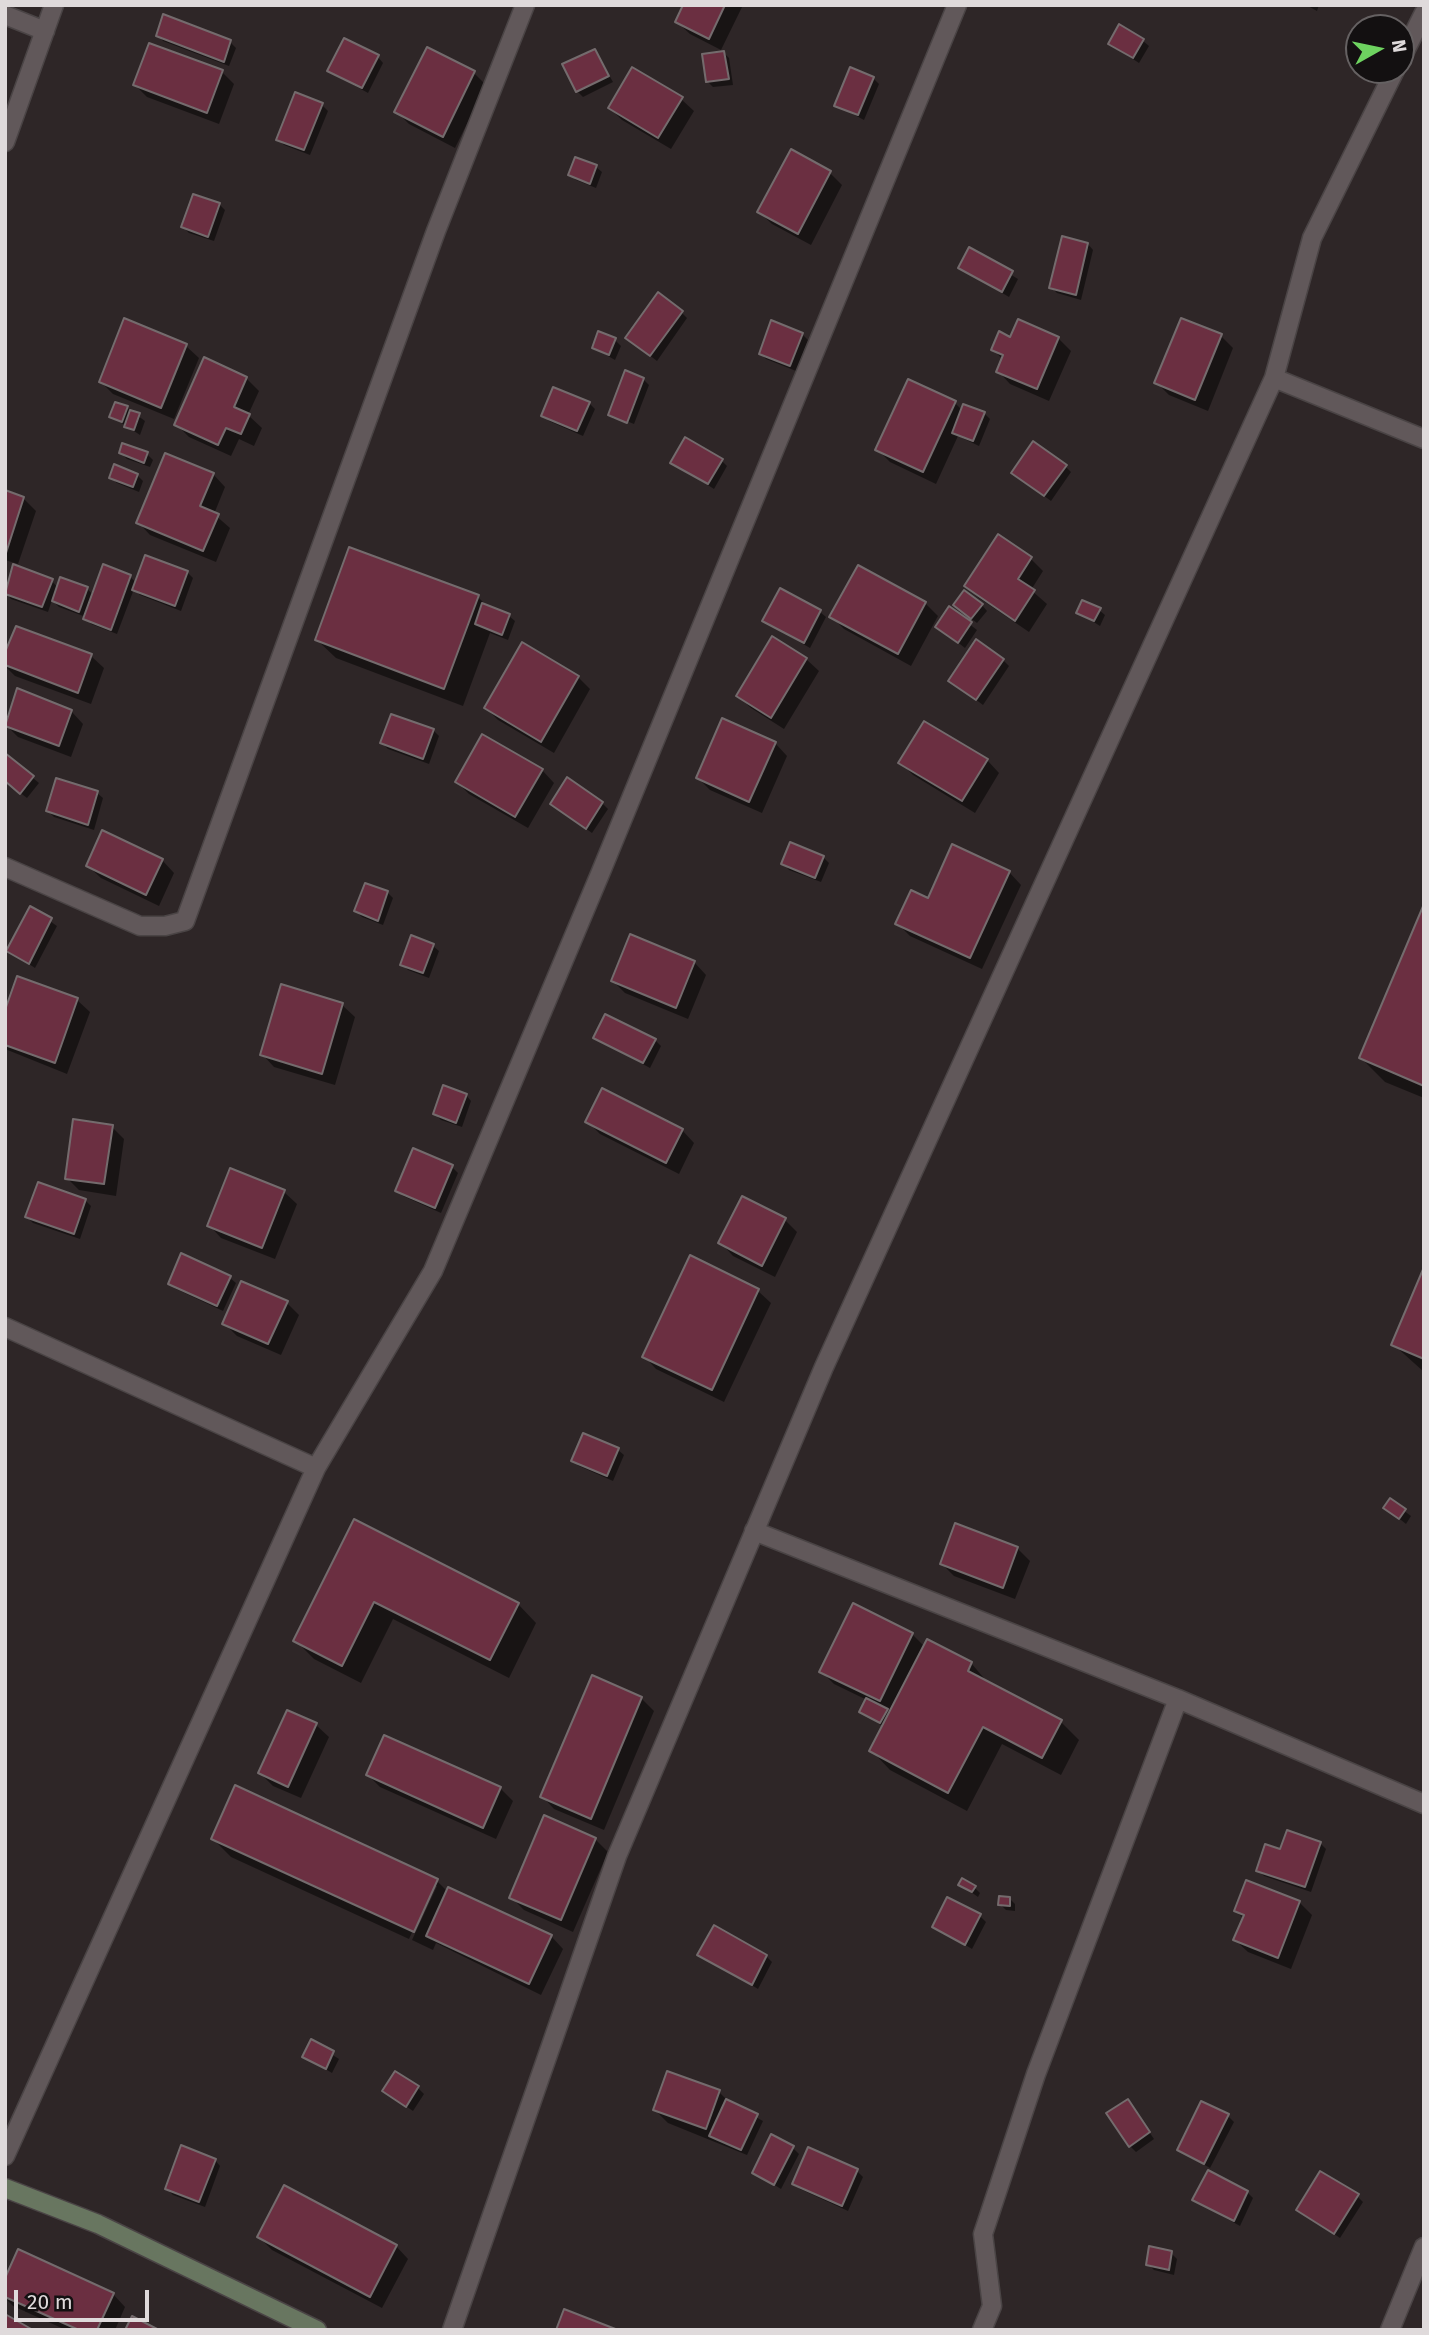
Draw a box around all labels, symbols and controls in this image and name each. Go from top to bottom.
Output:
north arrow [1345,14,1415,84]
text: N [1387,38,1412,54]
scale bar [18,2276,152,2320]
text: 20 m [27,2289,73,2315]

